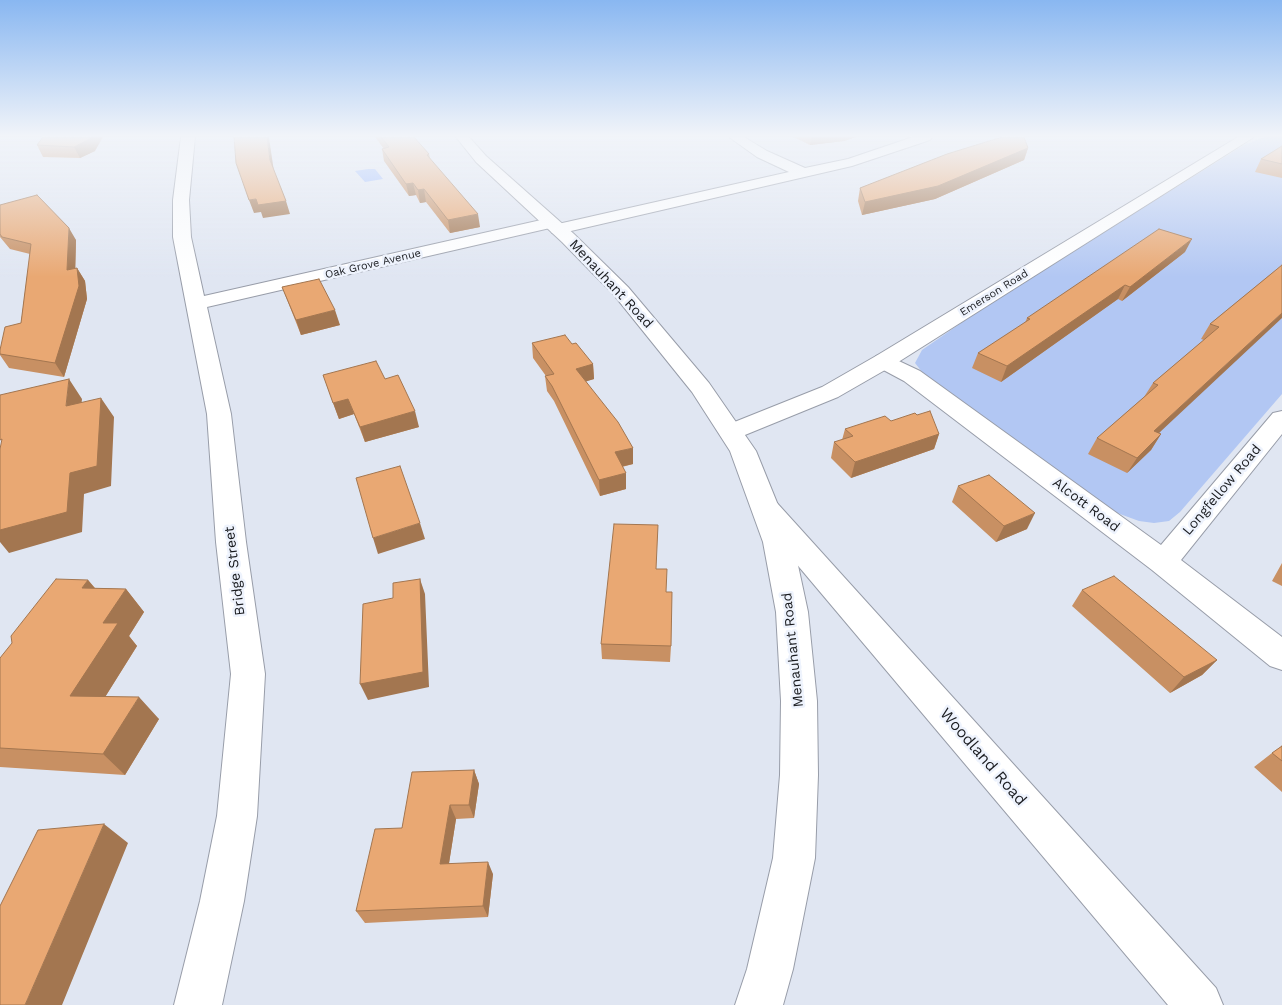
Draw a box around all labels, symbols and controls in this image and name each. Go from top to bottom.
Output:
street label: Menauhant Road [566,236,656,332]
street label: Oak Grove Avenue [324,247,422,281]
street label: Emerson Road [957,267,1031,319]
street label: Longfellow Road [1179,441,1265,539]
street label: Alcott Road [1049,474,1123,536]
street label: Bridge Street [221,525,249,617]
street label: Menauhant Road [779,592,807,708]
street label: Woodland Road [936,704,1030,810]

